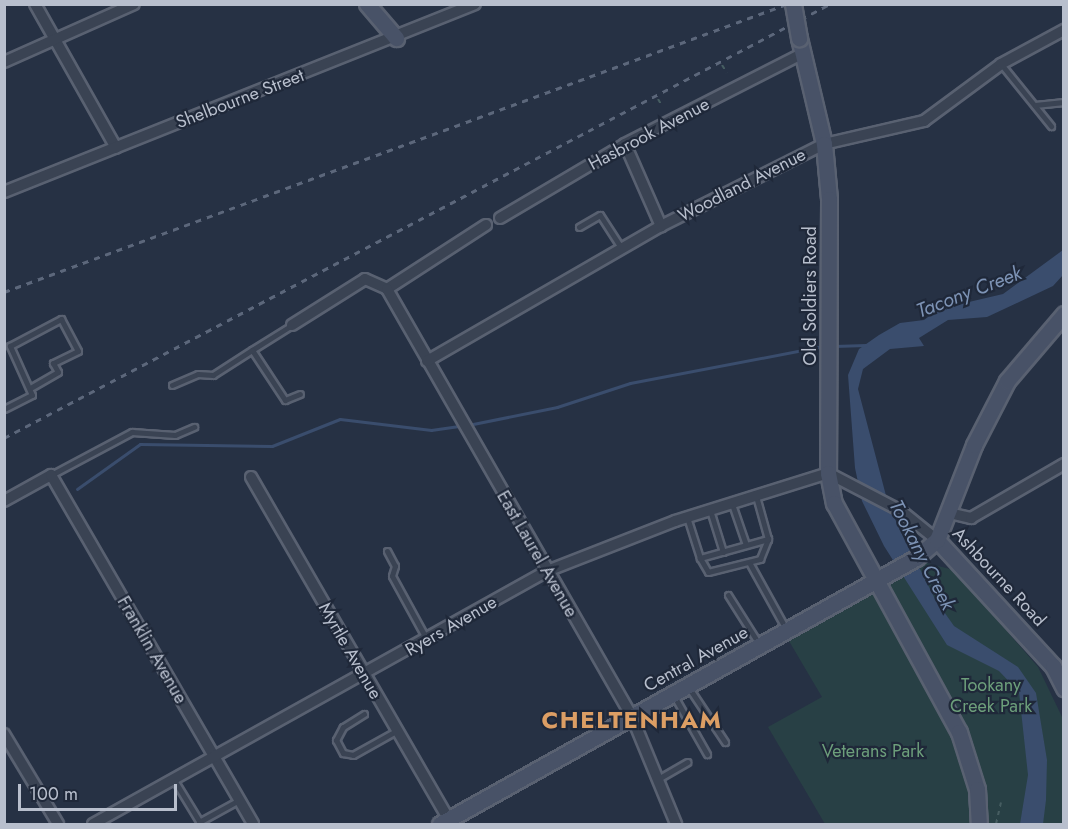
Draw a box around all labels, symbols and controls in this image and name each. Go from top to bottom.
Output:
street label: Shelbourne Street [173,65,307,133]
street label: Hasbrook Avenue [585,93,713,175]
street label: Woodland Avenue [675,144,809,226]
street label: Old Soldiers Road [799,226,821,366]
water label: Tacony Creek [913,261,1025,323]
street label: East Laurel Avenue [492,487,582,621]
water label: Tookany Creek [884,496,960,614]
street label: Ashbourne Road [948,523,1050,631]
street label: Ryers Avenue [401,591,501,661]
street label: Franklin Avenue [113,592,191,708]
street label: Myrtle Avenue [314,599,386,703]
street label: Central Avenue [640,621,752,697]
park label: Tookany Creek Park [950,675,1032,718]
district label: CHELTENHAM [541,706,723,734]
park label: Veterans Park [822,740,924,762]
scale bar [21,772,180,810]
text: 100 m [29,781,78,807]

